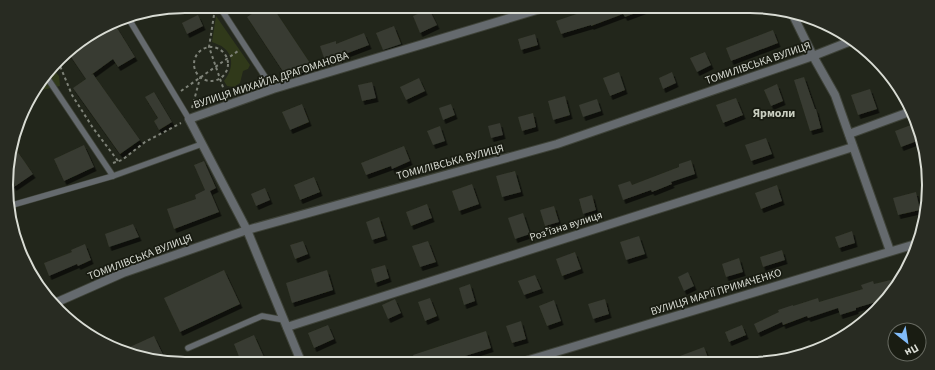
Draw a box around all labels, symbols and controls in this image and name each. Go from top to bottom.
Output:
street label: ТОМИЛІВСЬКА ВУЛИЦЯ [703,38,813,88]
street label: ВУЛИЦЯ МИХАЙЛА ДРАГОМАНОВА [191,48,351,112]
district label: Ярмоли [753,105,795,122]
street label: ТОМИЛІВСЬКА ВУЛИЦЯ [395,140,505,184]
street label: Розʼїзна вулиця [528,207,604,245]
street label: ТОМИЛІВСЬКА ВУЛИЦЯ [86,230,194,284]
street label: ВУЛИЦЯ МАРІЇ ПРИМАЧЕНКО [649,265,783,319]
north arrow [887,322,927,362]
text: Пн [902,340,921,360]

